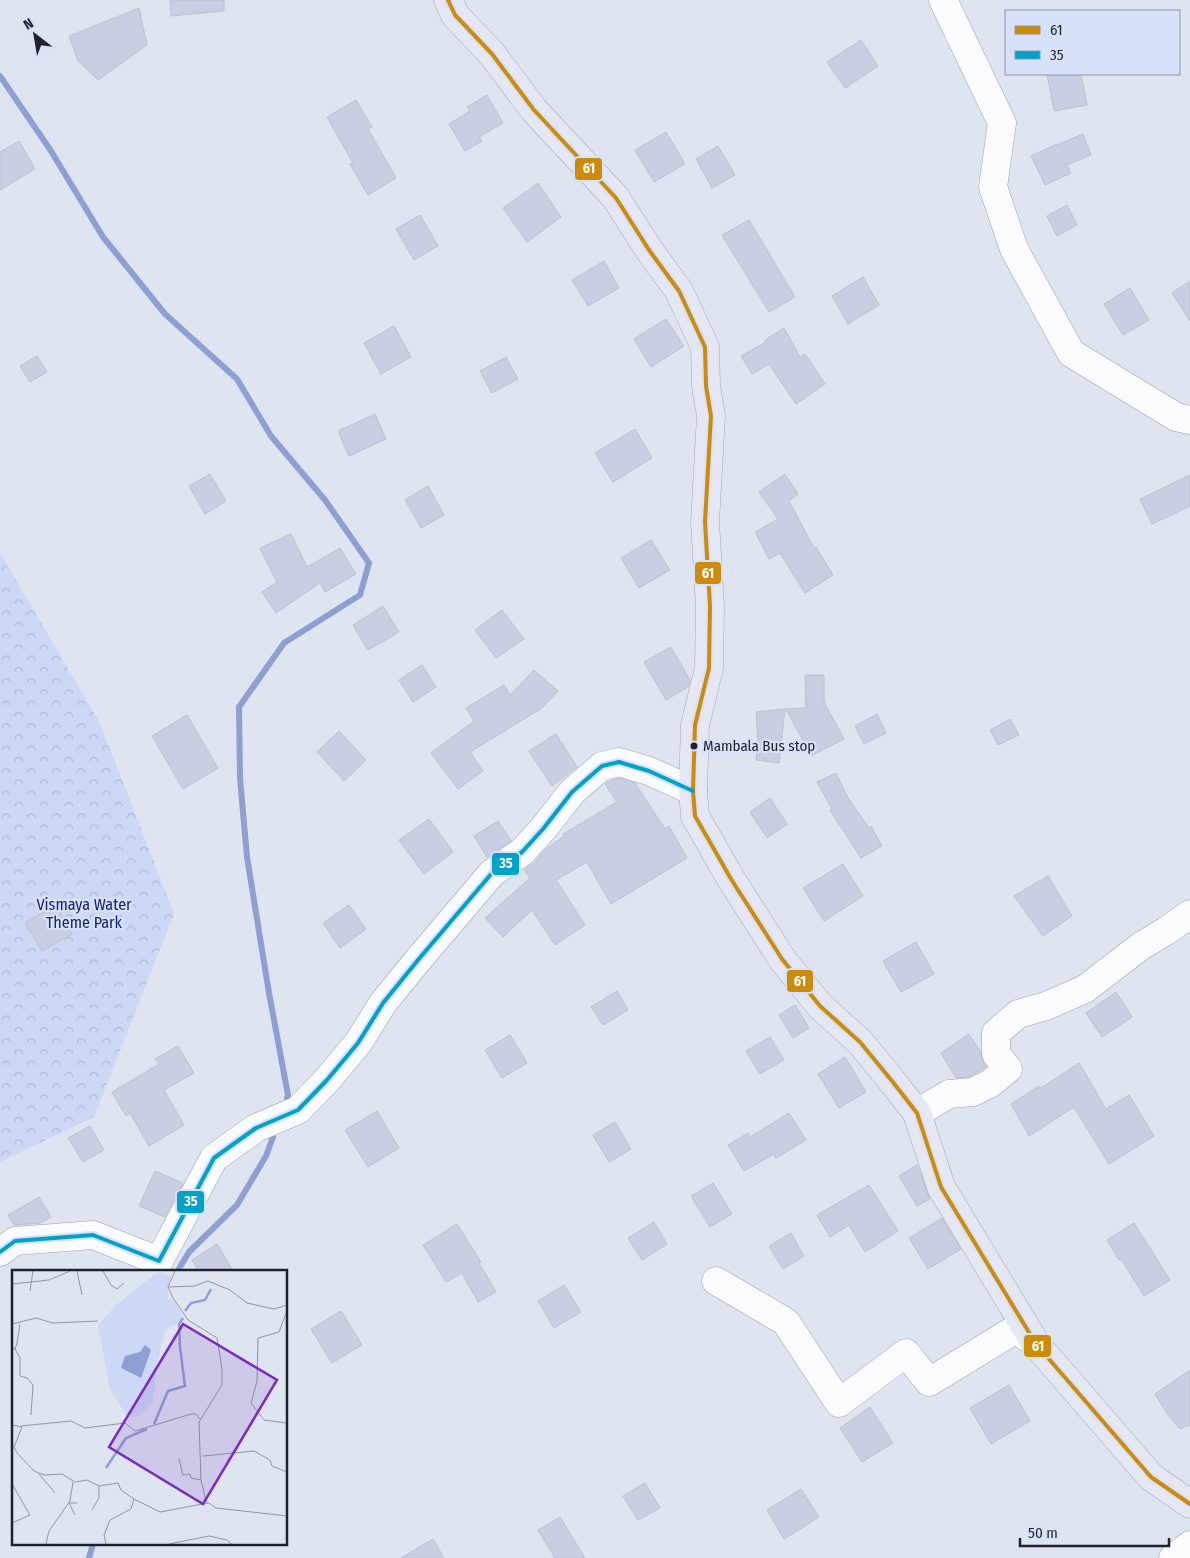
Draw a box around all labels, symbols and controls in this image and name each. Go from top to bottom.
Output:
north arrow [10,10,60,60]
legend [1005,10,1180,75]
text: N [21,15,37,34]
text: 61 [1050,21,1063,39]
text: 35 [1050,46,1064,64]
line badge: 61 [574,157,603,181]
text: 61 [583,160,595,177]
line badge: 61 [694,561,722,585]
text: 61 [702,565,714,582]
place label: Mambala Bus stop [703,737,815,755]
marker: Mambala Bus stop [689,741,699,751]
line badge: 35 [491,852,520,876]
text: 35 [498,855,513,872]
park label: Vismaya Water Theme Park [36,895,132,932]
line badge: 61 [786,969,814,993]
text: 61 [794,973,806,990]
line badge: 35 [176,1190,205,1214]
text: 35 [183,1193,198,1210]
inset map [12,1270,288,1546]
line badge: 61 [1023,1334,1052,1358]
text: 61 [1032,1338,1044,1355]
scale bar [1020,1516,1169,1548]
text: 50 m [1028,1524,1058,1542]

